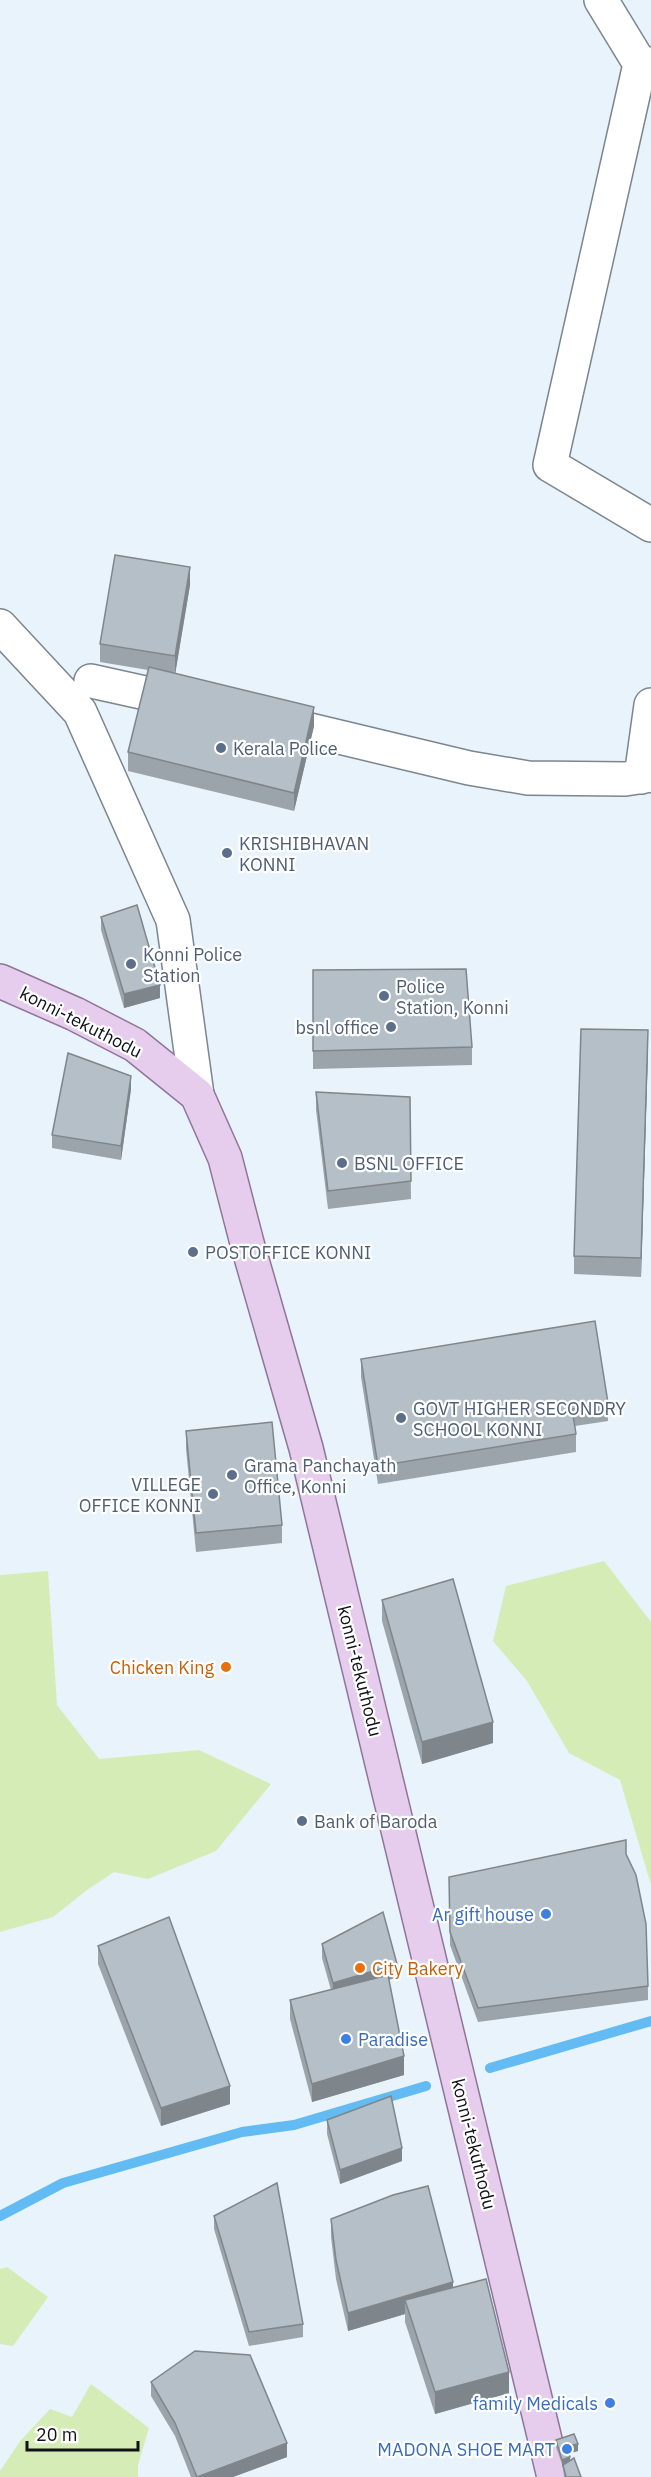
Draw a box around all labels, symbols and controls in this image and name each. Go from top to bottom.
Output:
place label: Kerala Police [233,737,338,760]
marker: Kerala Police [214,741,228,755]
place label: KRISHIBHAVAN KONNI [239,832,369,876]
marker: KRISHIBHAVAN KONNI [220,846,234,860]
place label: Konni Police Station [143,943,242,987]
marker: Konni Police Station [124,957,138,971]
place label: Police Station, Konni [396,975,509,1019]
street label: konni-tekuthodu [16,981,146,1063]
marker: Police Station, Konni [377,989,391,1003]
place label: bsnl office [296,1016,379,1039]
marker: bsnl office [384,1020,398,1034]
place label: BSNL OFFICE [354,1152,464,1175]
marker: BSNL OFFICE [335,1156,349,1170]
place label: POSTOFFICE KONNI [205,1241,371,1264]
marker: POSTOFFICE KONNI [186,1245,200,1259]
place label: GOVT HIGHER SECONDRY SCHOOL KONNI [413,1397,626,1441]
marker: GOVT HIGHER SECONDRY SCHOOL KONNI [394,1411,408,1425]
place label: Grama Panchayath Office, Konni [244,1454,396,1498]
marker: Grama Panchayath Office, Konni [225,1468,239,1482]
place label: VILLEGE OFFICE KONNI [79,1473,201,1517]
marker: VILLEGE OFFICE KONNI [206,1487,220,1501]
street label: konni-tekuthodu [333,1603,387,1739]
place label: Chicken King [110,1656,214,1679]
marker: Chicken King [219,1660,233,1674]
place label: Bank of Baroda [314,1810,438,1833]
marker: Bank of Baroda [295,1814,309,1828]
place label: Ar gift house [432,1903,534,1926]
marker: Ar gift house [539,1907,553,1921]
place label: City Bakery [372,1957,463,1980]
marker: City Bakery [353,1961,367,1975]
place label: Paradise [358,2028,428,2051]
marker: Paradise [339,2032,353,2046]
street label: konni-tekuthodu [447,2076,501,2212]
place label: family Medicals [473,2392,598,2415]
marker: family Medicals [603,2396,617,2410]
scale bar [27,2414,138,2452]
text: 20 m [36,2423,78,2446]
place label: MADONA SHOE MART [377,2438,555,2461]
marker: MADONA SHOE MART [560,2442,574,2456]

